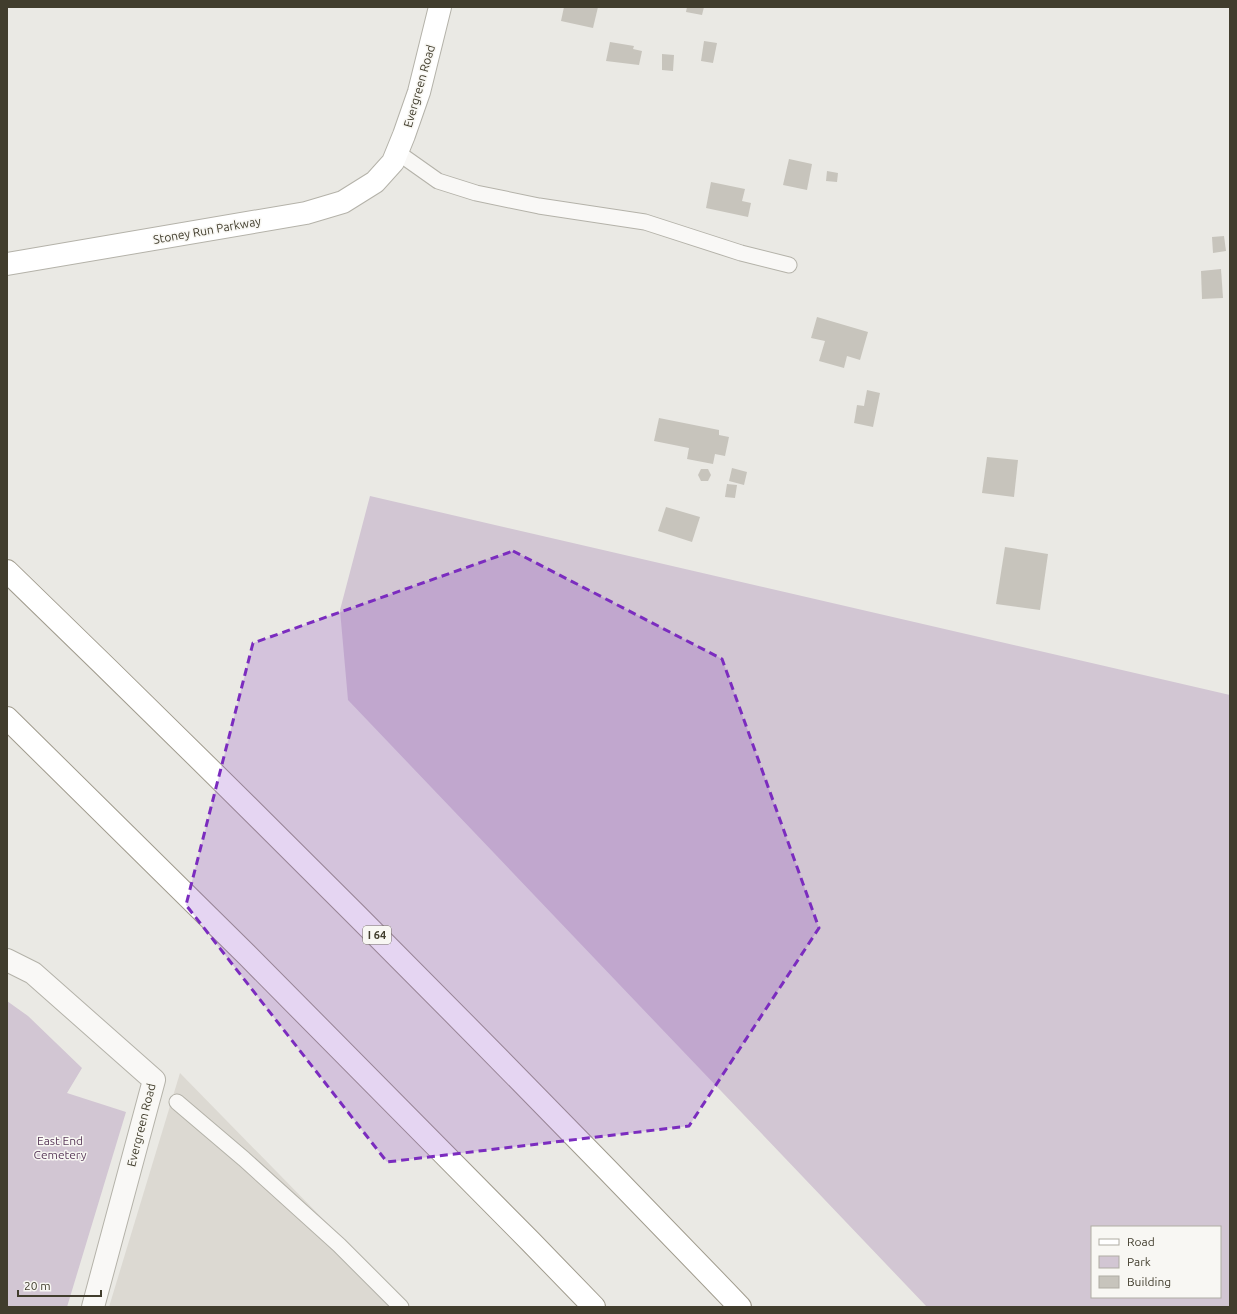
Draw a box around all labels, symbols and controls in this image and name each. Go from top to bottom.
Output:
street label: Evergreen Road [401,43,437,129]
street label: Stoney Run Parkway [152,214,262,246]
road number: I 64 [363,926,391,944]
street label: Evergreen Road [124,1082,158,1168]
park label: East End Cemetery [34,1134,87,1161]
legend [1091,1226,1221,1298]
text: Road [1127,1235,1155,1248]
text: Park [1127,1255,1151,1268]
scale bar [18,1272,101,1298]
text: Building [1127,1275,1171,1288]
text: 20 m [24,1279,51,1292]

